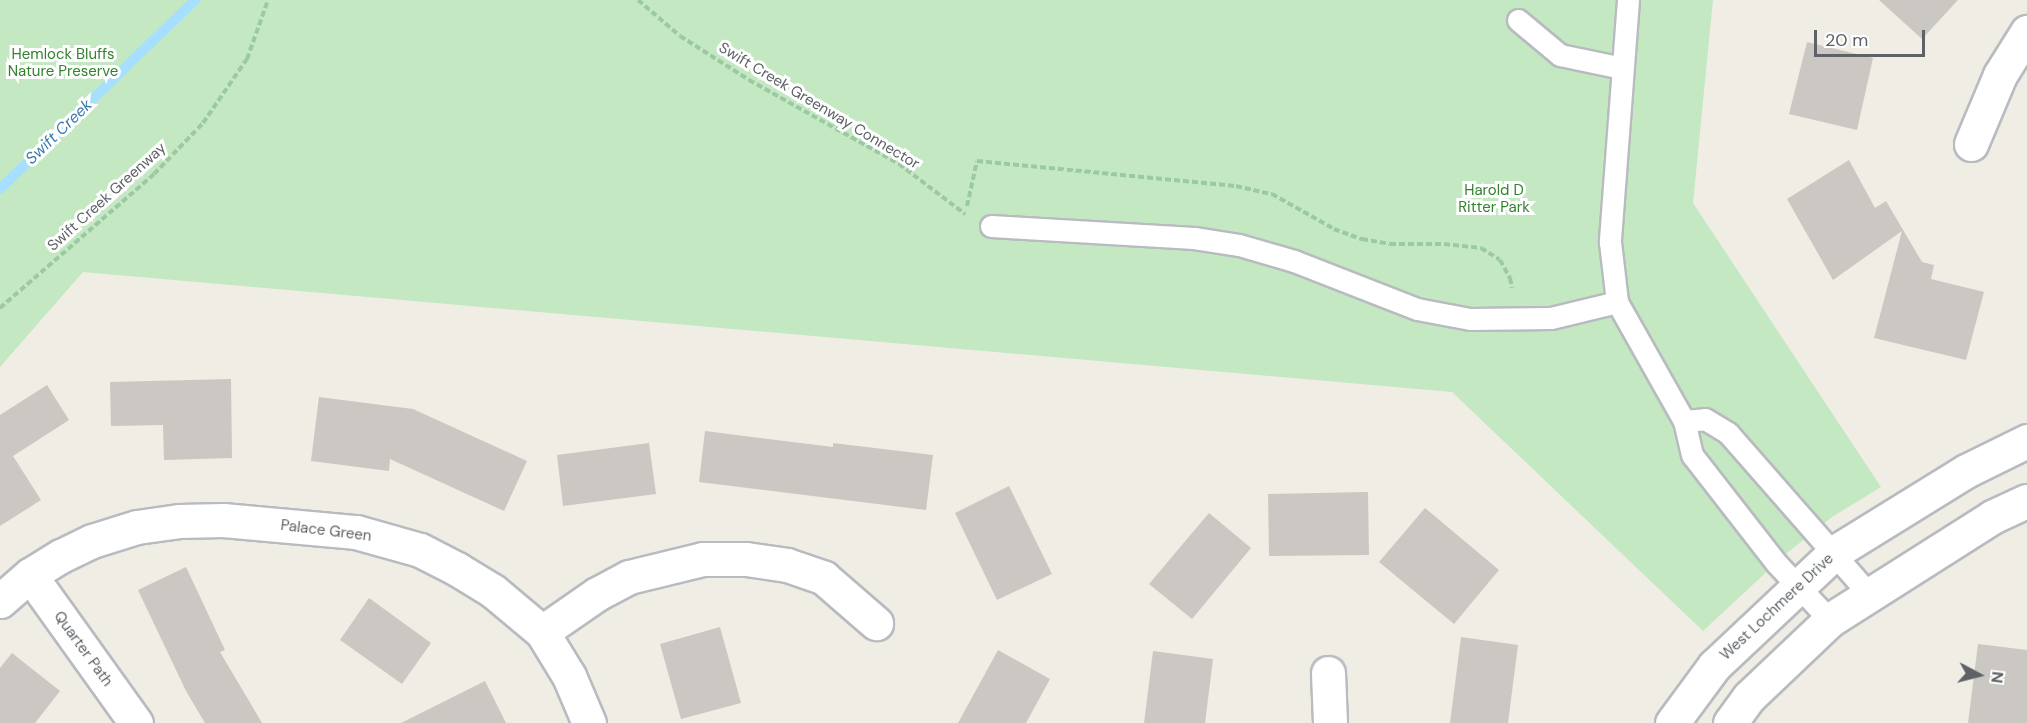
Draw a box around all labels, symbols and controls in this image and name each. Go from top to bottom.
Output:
scale bar [1817,18,1928,56]
text: 20 m [1825,28,1868,52]
street label: Swift Creek Greenway Connector [715,39,923,173]
park label: Hemlock Bluffs Nature Preserve [8,45,118,80]
water label: Swift Creek [22,96,96,168]
street label: Swift Creek Greenway [44,139,170,255]
park label: Harold D Ritter Park [1458,181,1530,216]
street label: Palace Green [280,516,372,546]
street label: West Lochmere Drive [1717,550,1837,664]
street label: Quarter Path [50,608,116,690]
north arrow [1949,645,2009,705]
text: N [1986,670,2008,684]

